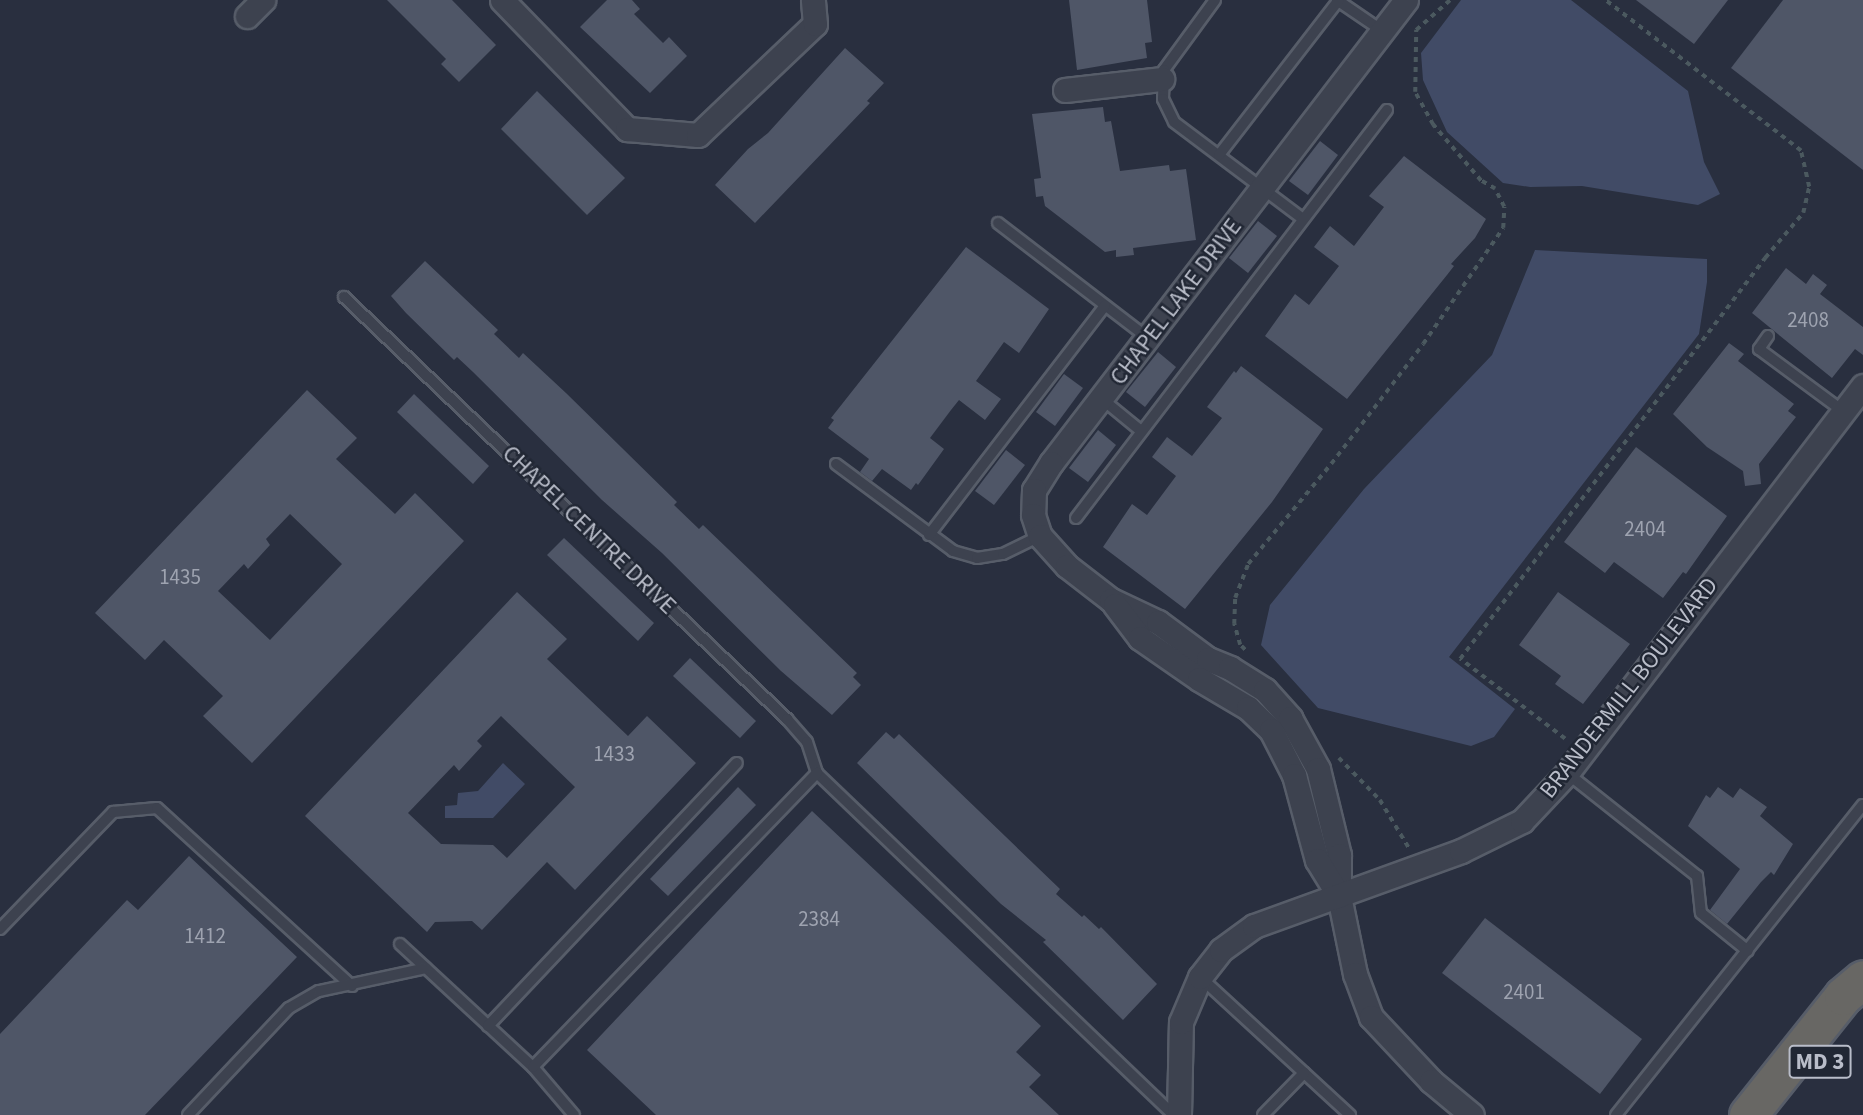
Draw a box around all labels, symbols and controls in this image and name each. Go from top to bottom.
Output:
street label: CHAPEL LAKE DRIVE [1104,213,1248,391]
house number: 2408 [1787,307,1829,333]
street label: CHAPEL CENTRE DRIVE [496,440,682,620]
house number: 2404 [1624,516,1666,542]
house number: 1435 [159,564,201,590]
street label: BRANDERMILL BOULEVARD [1534,572,1724,804]
house number: 1433 [593,741,635,767]
house number: 2384 [798,906,840,932]
house number: 1412 [184,923,226,949]
house number: 2401 [1503,979,1545,1005]
road number: MD 3 [1788,1042,1852,1082]

